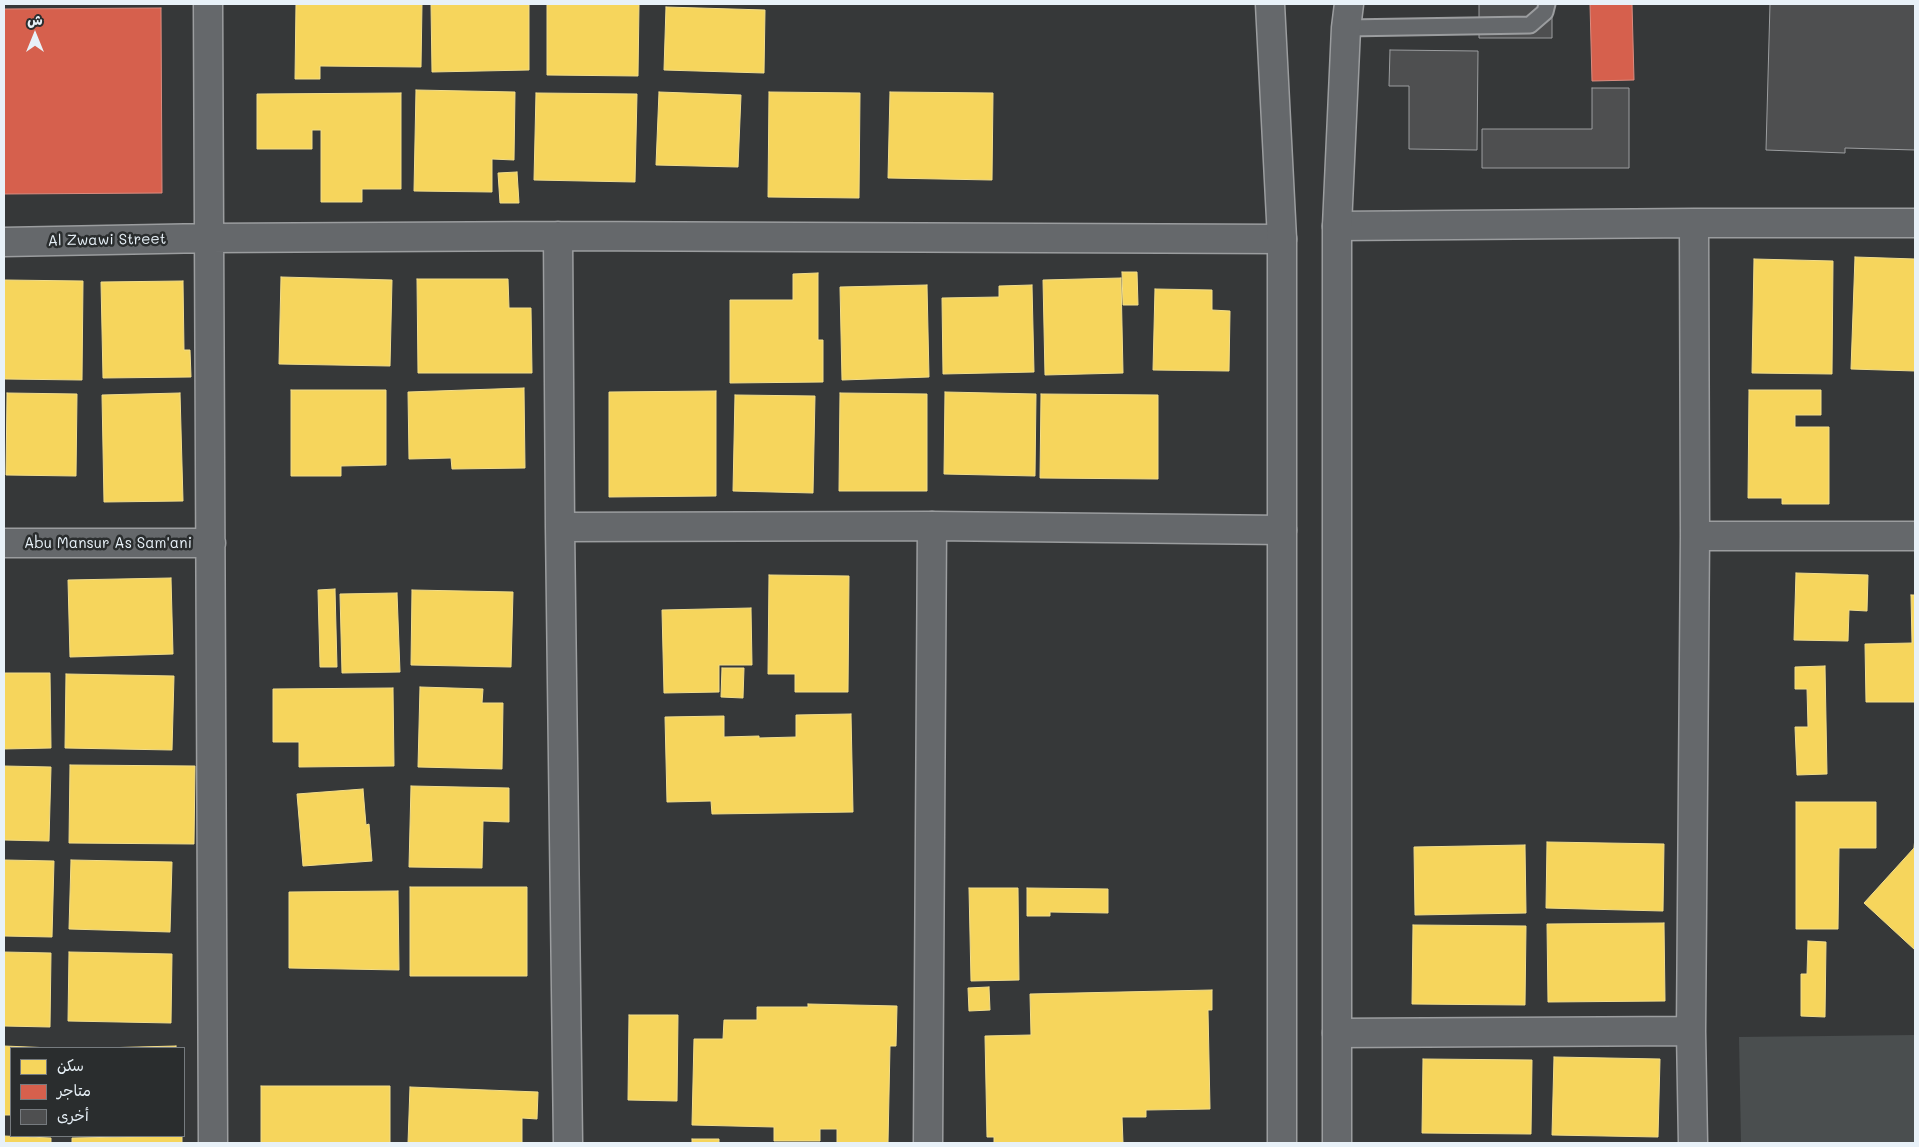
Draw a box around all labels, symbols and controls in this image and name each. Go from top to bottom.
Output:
north arrow [10,10,60,60]
text: ش [27,10,43,29]
street label: Al Zwawi Street [47,230,167,250]
street label: Abu Mansur As Sam'ani [24,534,192,552]
legend [10,1047,185,1137]
text: سكن [57,1055,84,1075]
text: متاجر [57,1080,91,1100]
text: أخرى [57,1105,89,1125]

